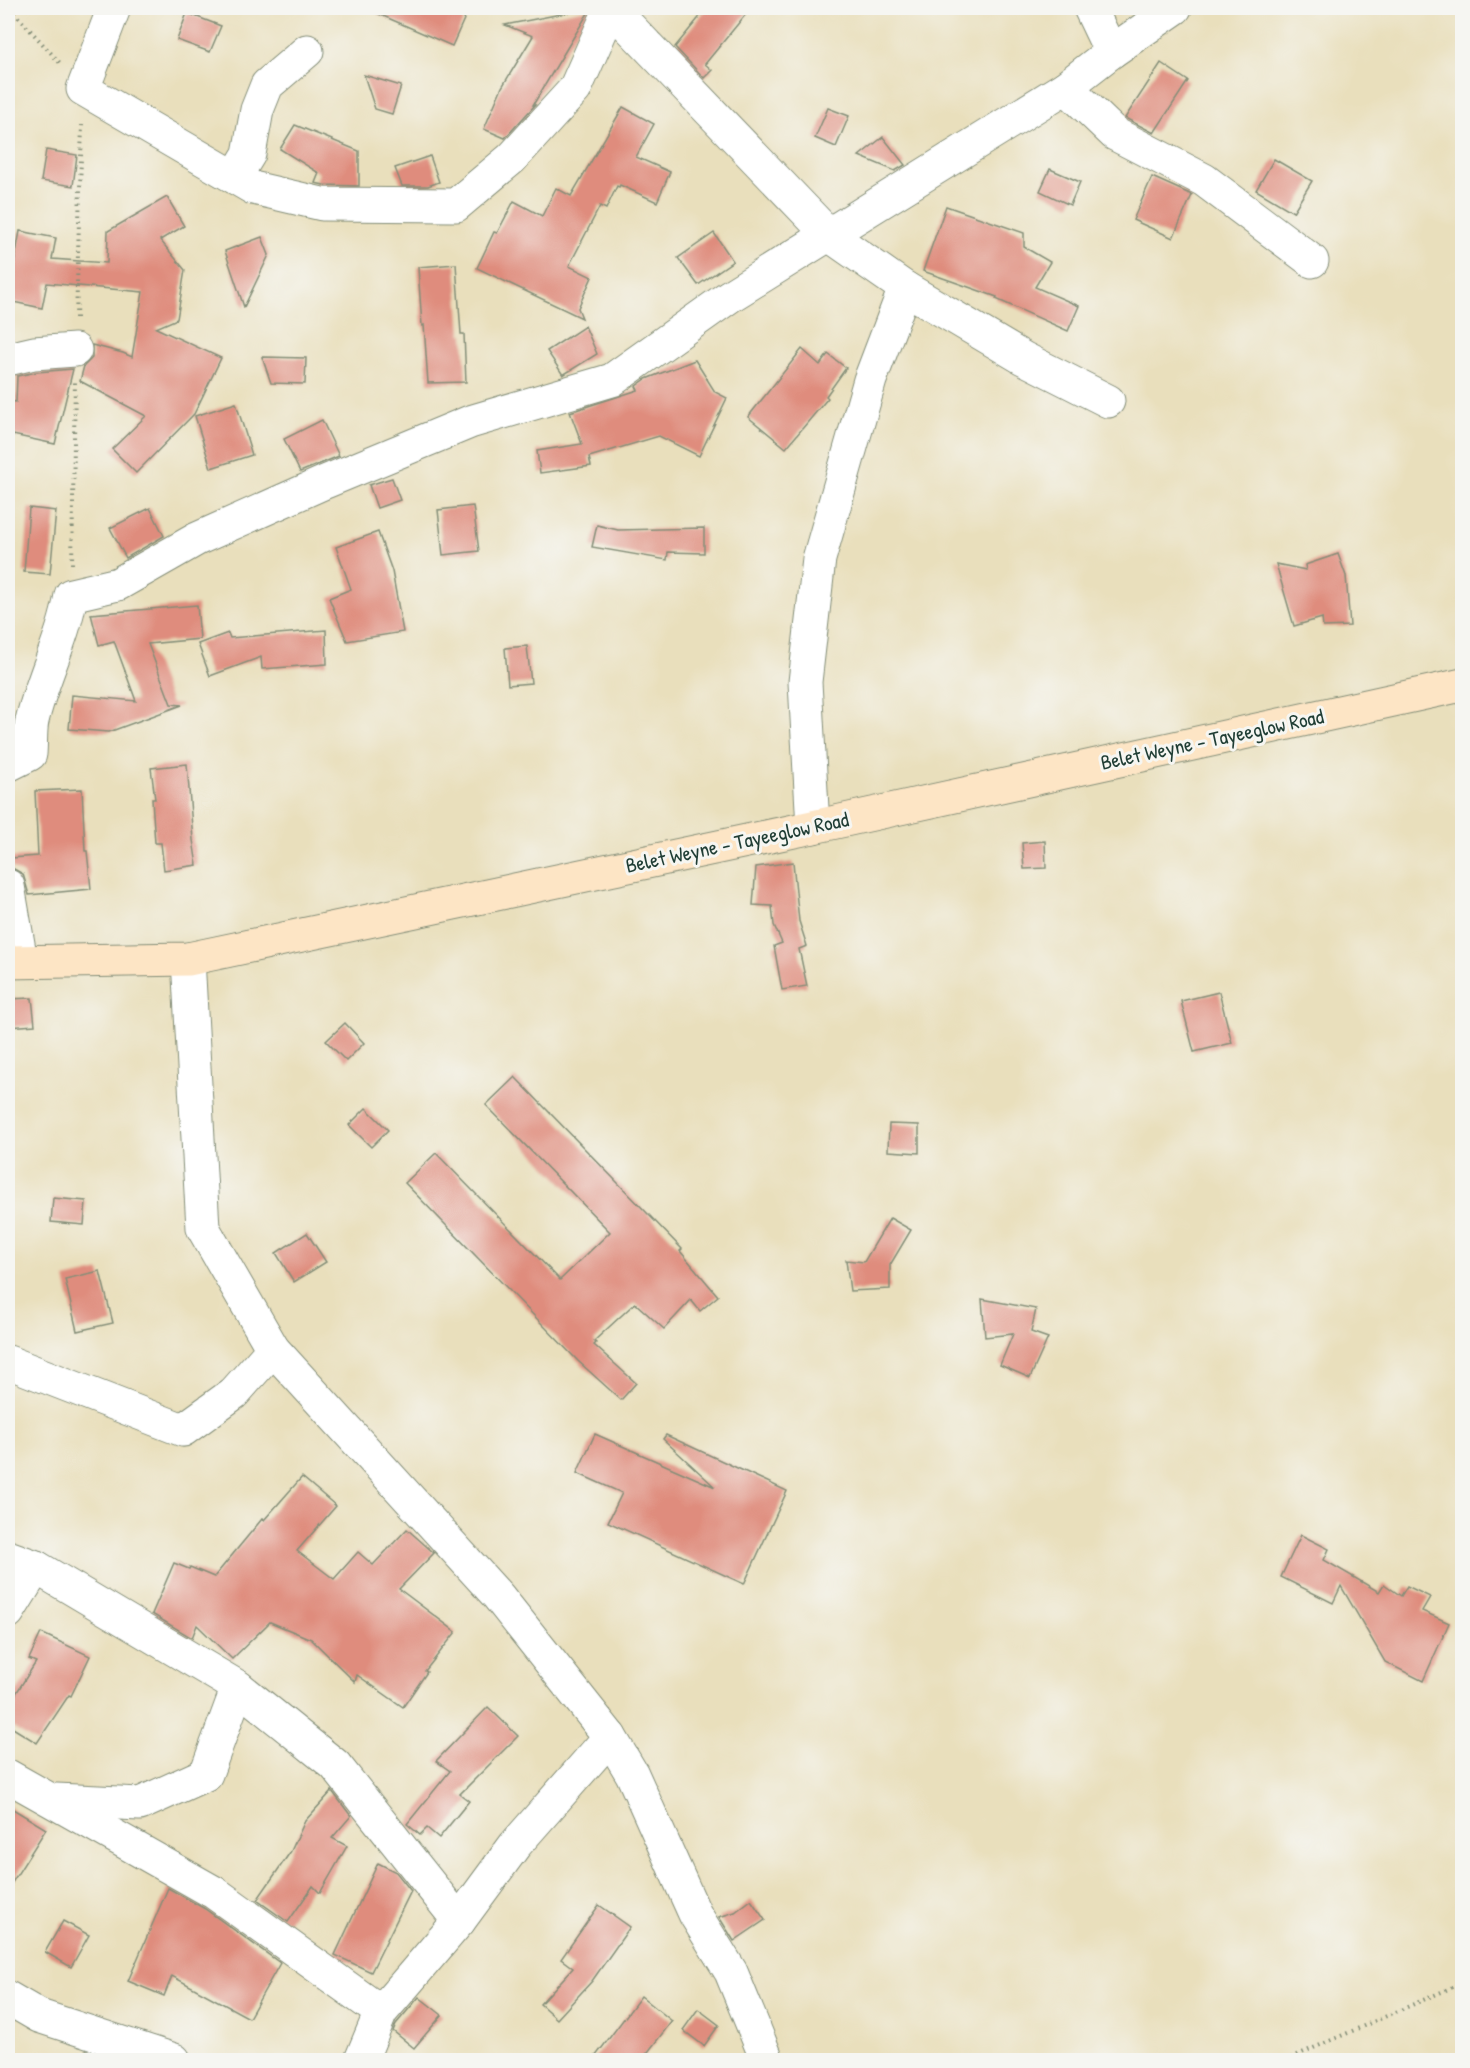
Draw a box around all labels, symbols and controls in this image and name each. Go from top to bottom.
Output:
street label: Belet Weyne - Tayeeglow Road [1098,701,1326,777]
street label: Belet Weyne - Tayeeglow Road [623,804,851,880]

